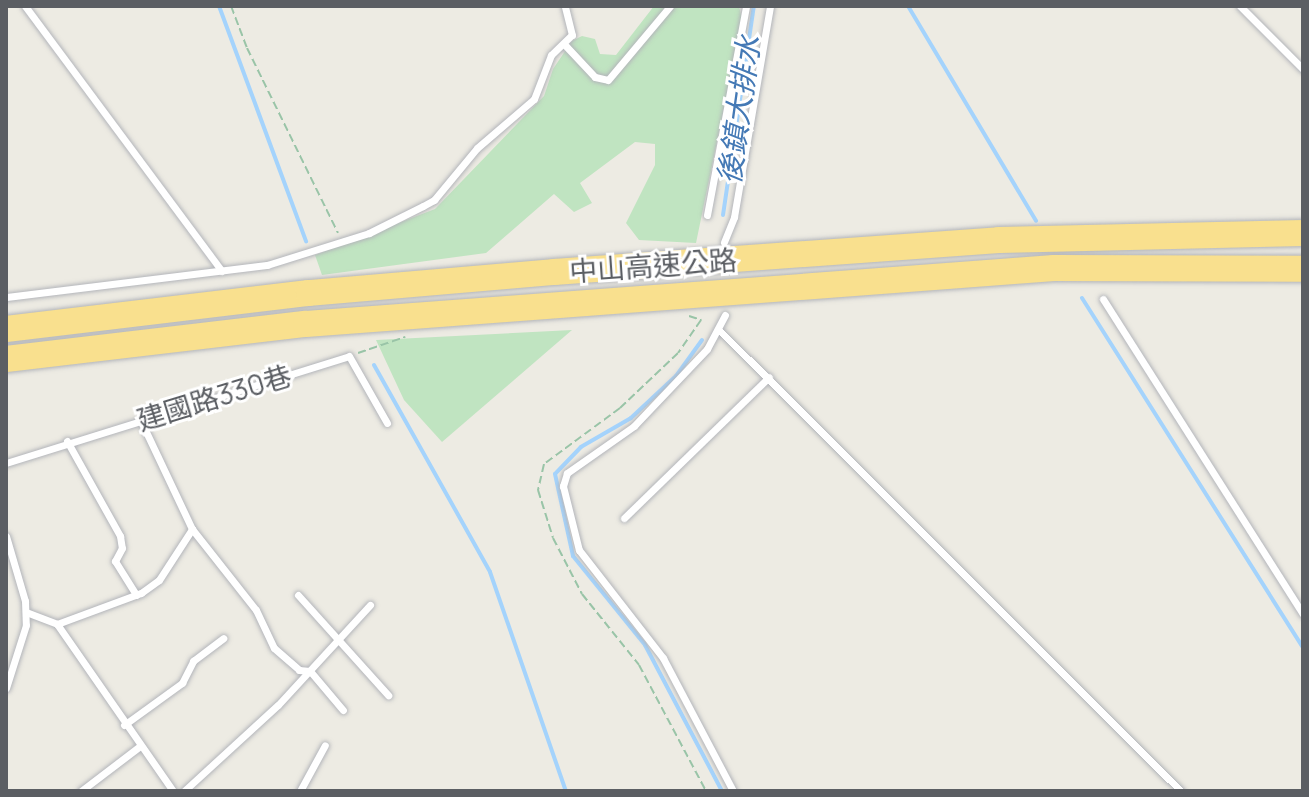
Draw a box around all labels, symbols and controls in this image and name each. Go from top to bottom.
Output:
water label: 後鎮大排水 [711,33,767,187]
street label: 中山高速公路 [568,242,738,288]
street label: 建國路330巷 [133,358,295,436]

